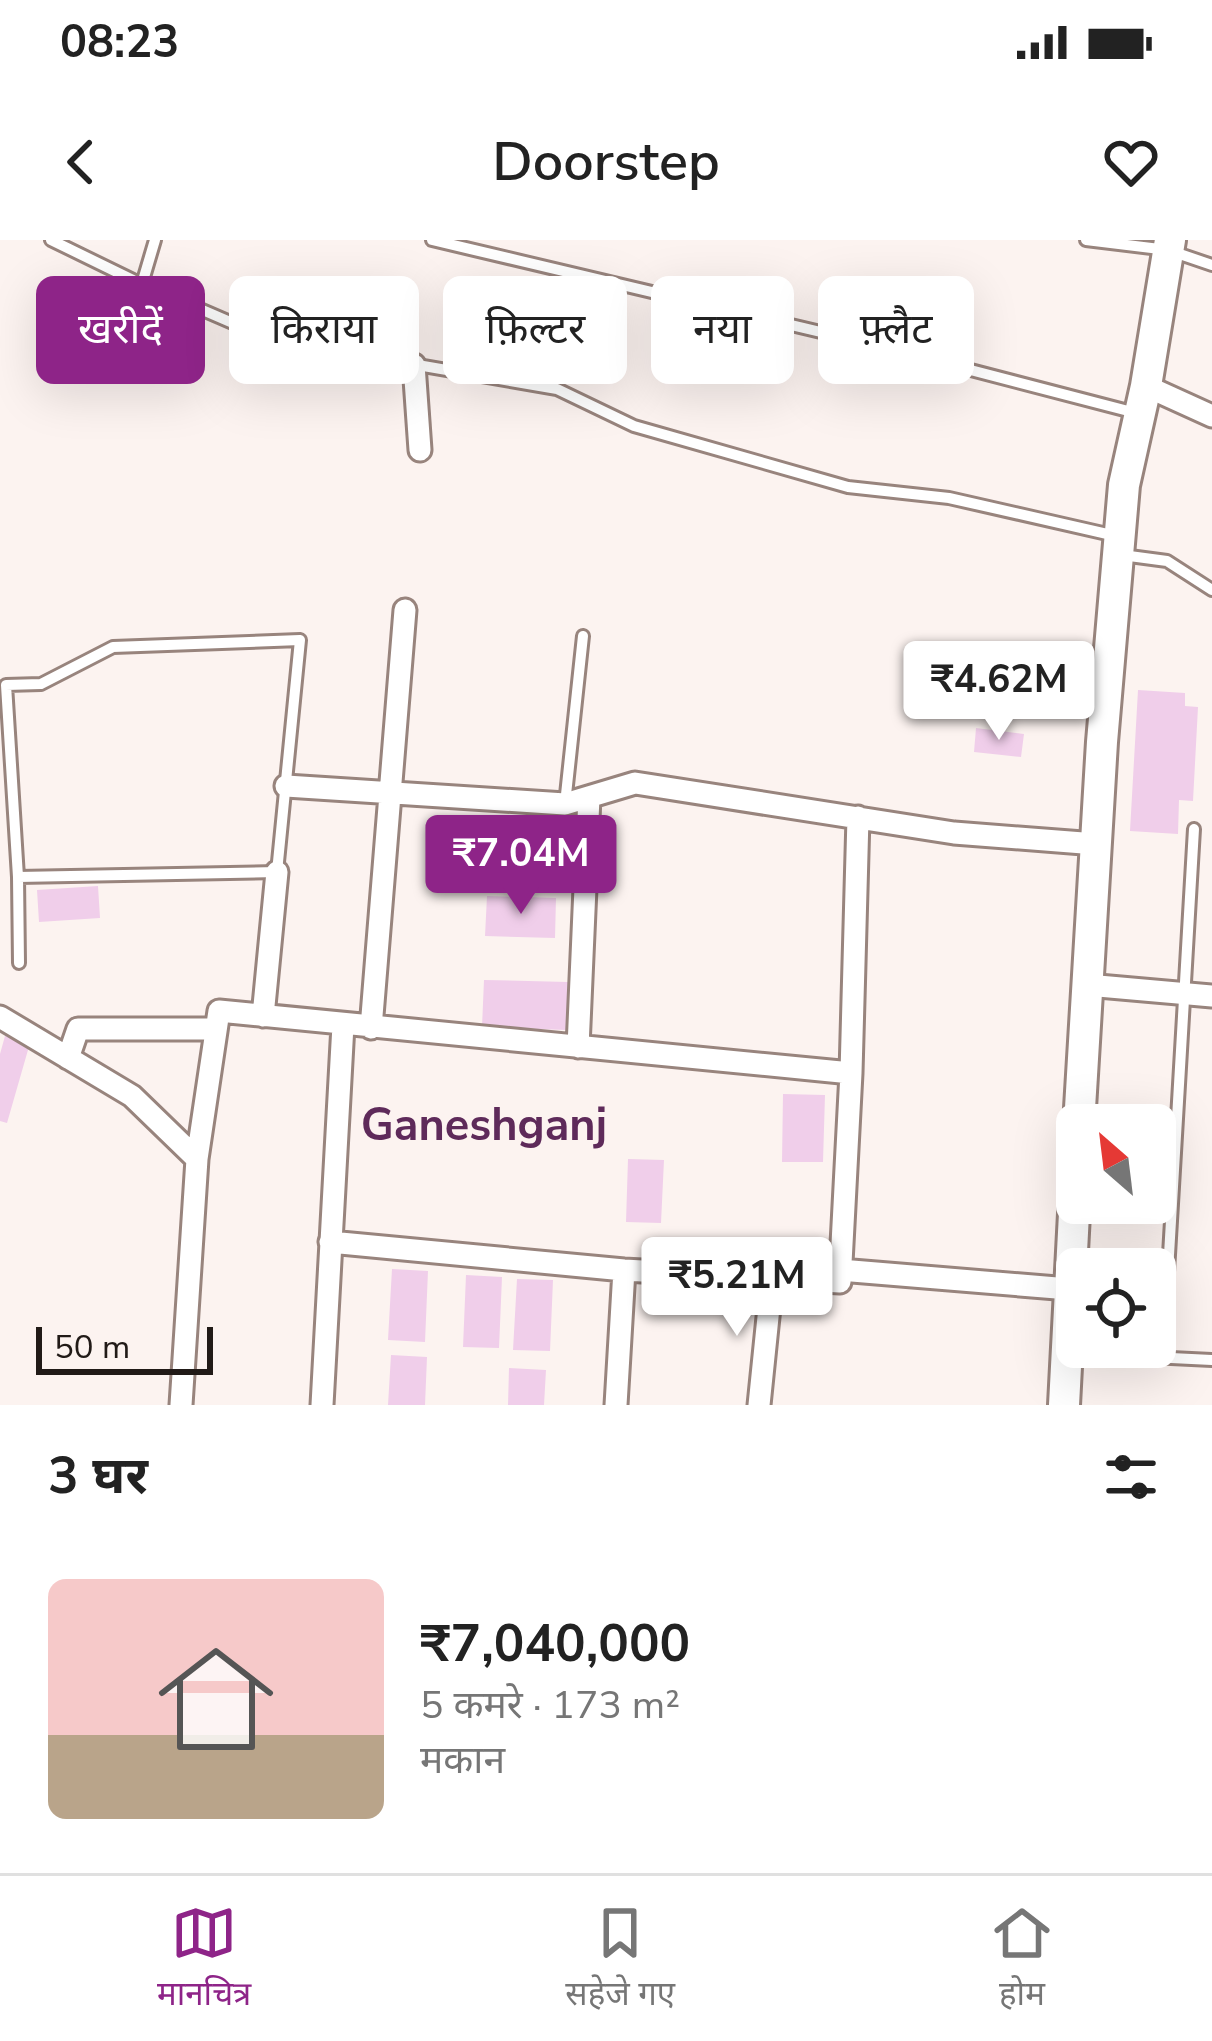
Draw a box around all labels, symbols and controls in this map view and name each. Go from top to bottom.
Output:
text: 08:23 [60,12,179,73]
text: Doorstep [492,125,720,199]
icon: back [48,129,114,195]
icon: heart [1098,129,1164,195]
chip: खरीदें [36,276,205,384]
chip: किराया [229,276,419,384]
chip: फ़िल्टर [443,276,627,384]
chip: नया [651,276,794,384]
chip: फ़्लैट [818,276,974,384]
pin: ₹4.62M [901,641,1097,743]
text: ₹4.62M [930,653,1068,706]
pin: ₹7.04M [423,815,619,917]
text: ₹7.04M [452,827,590,880]
district label: Ganeshganj [361,1095,607,1156]
north arrow [1056,1104,1176,1224]
map controls [1056,1104,1176,1368]
pin: ₹5.21M [639,1237,835,1339]
button: locate [1056,1248,1176,1368]
text: ₹5.21M [668,1249,806,1302]
scale bar [36,1321,213,1374]
text: 50 m [54,1325,130,1370]
text: 3 घर [48,1441,148,1511]
icon: filters [1098,1444,1164,1510]
text: ₹7,040,000 [420,1609,690,1679]
icon: home [144,1627,288,1771]
text: 5 कमरे · 173 m² [420,1679,680,1732]
text: मकान [420,1734,505,1787]
tab: मानचित्र [157,1900,251,2018]
tab: सहेजे गए [565,1900,675,2018]
tab: होम [989,1900,1055,2018]

